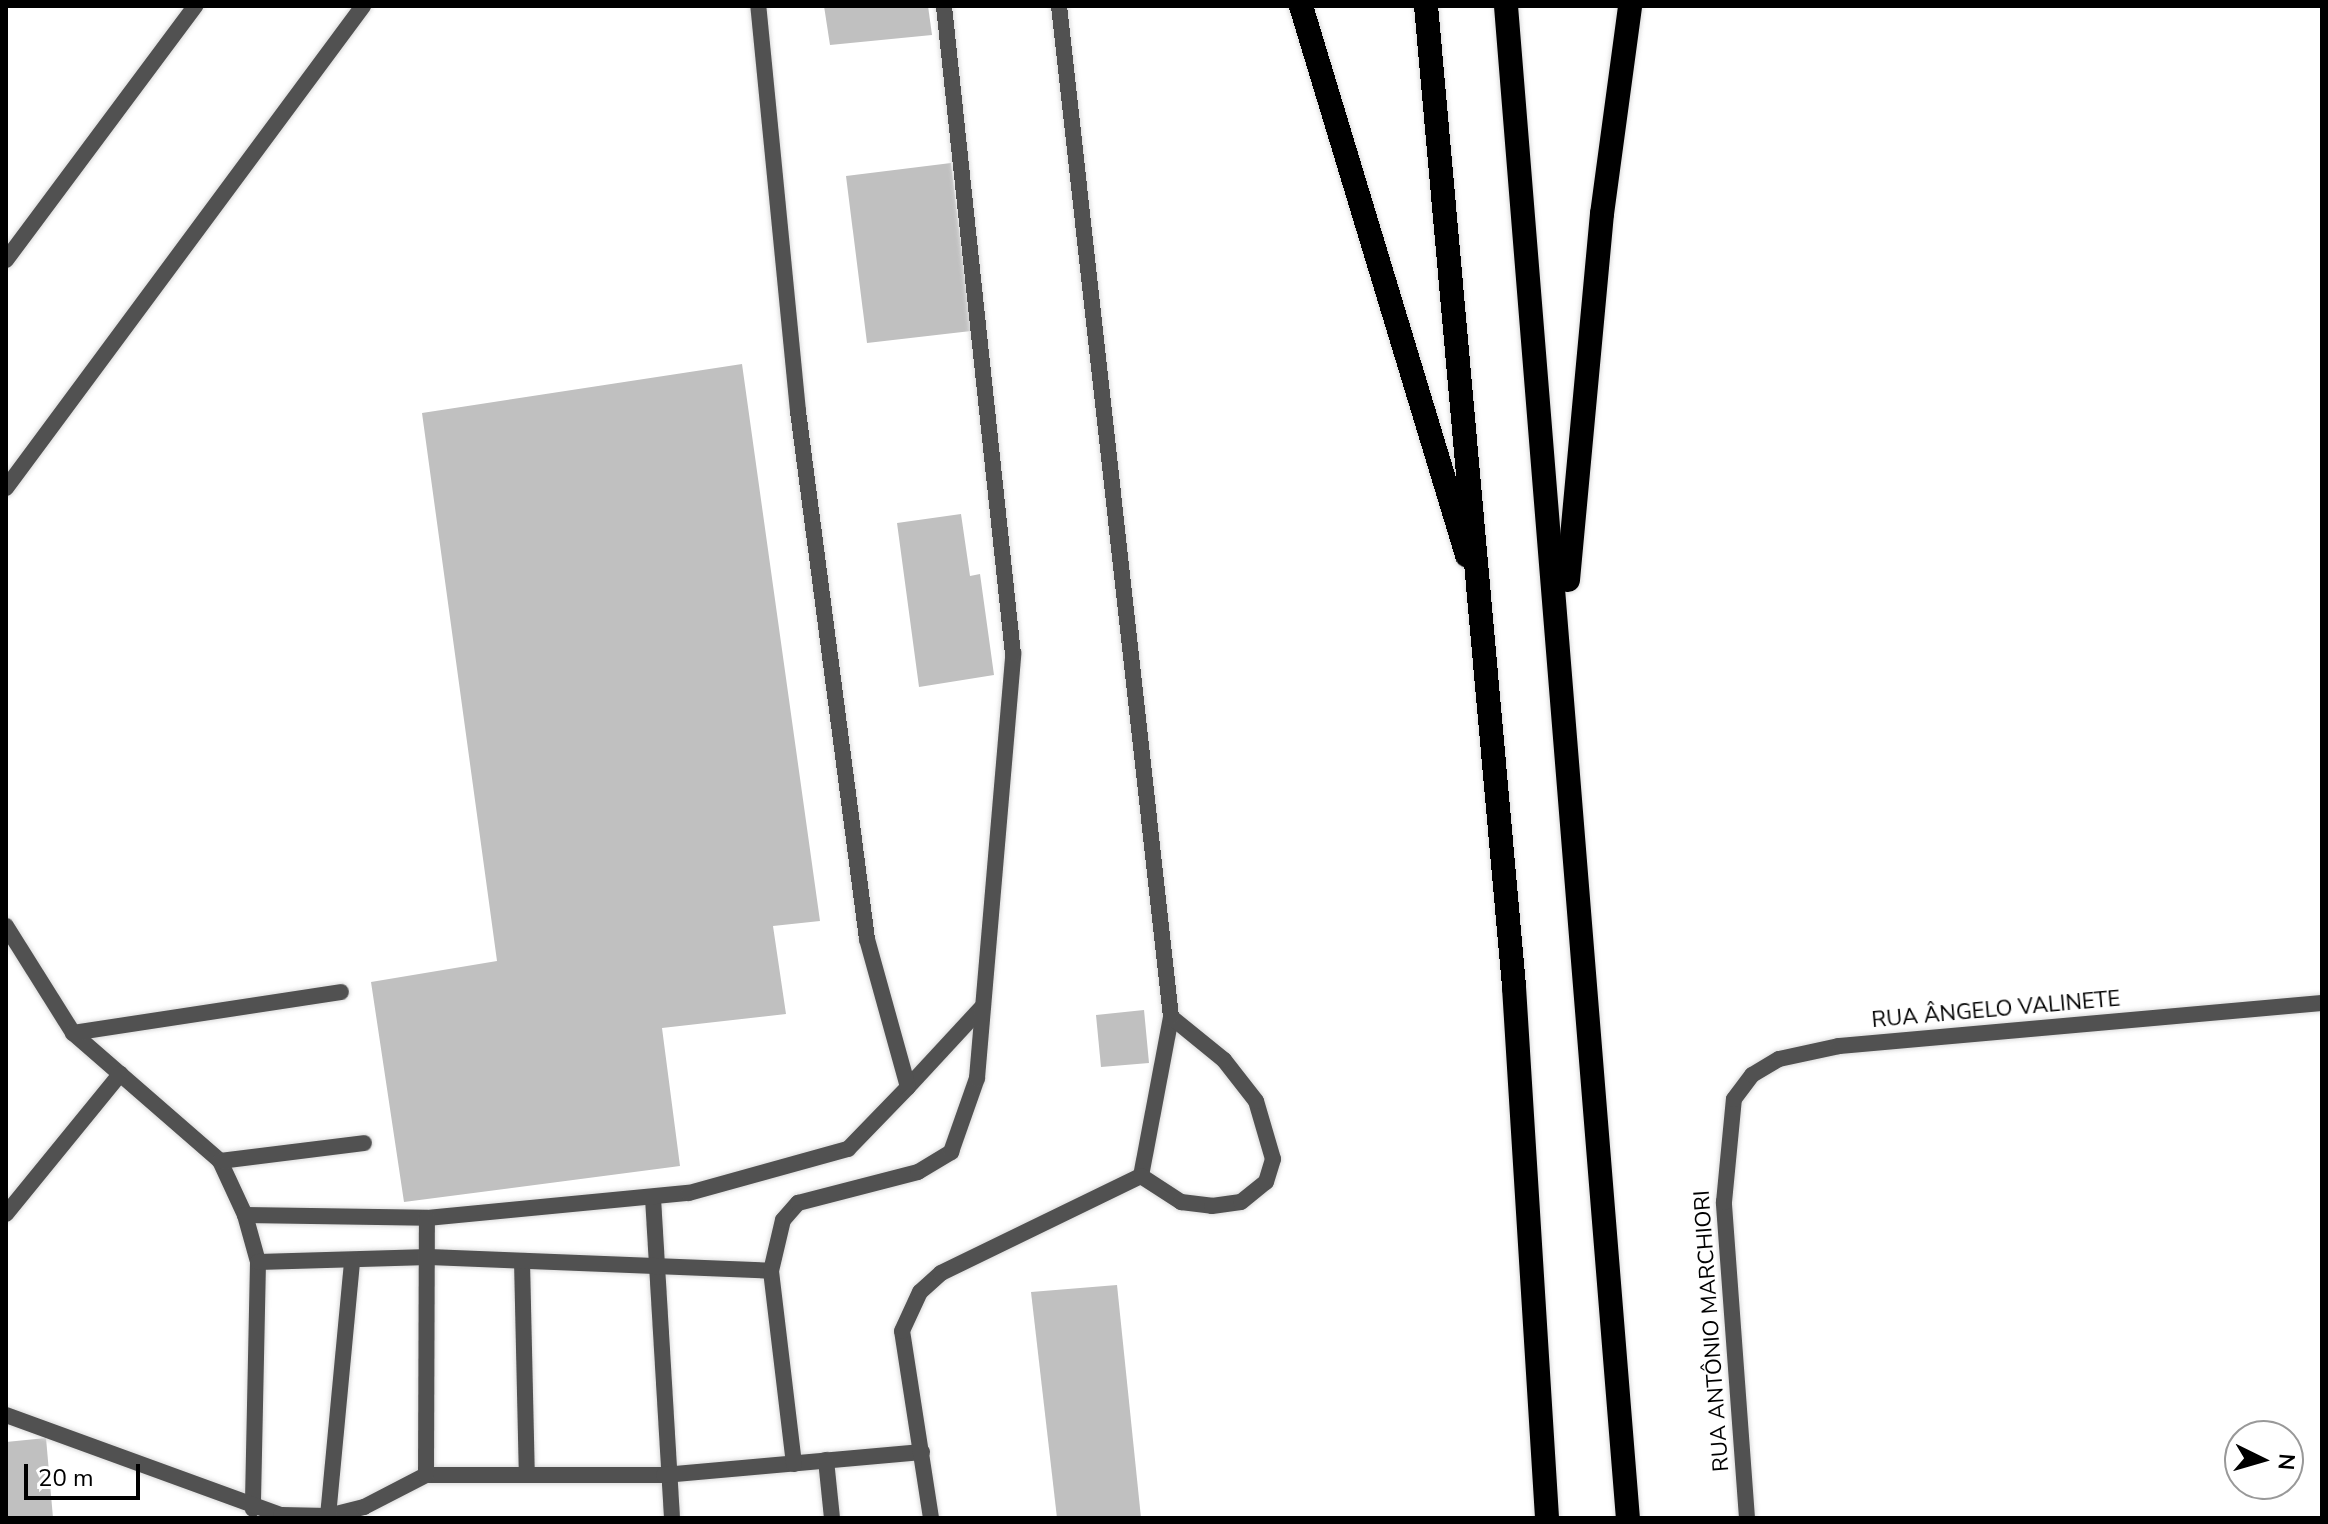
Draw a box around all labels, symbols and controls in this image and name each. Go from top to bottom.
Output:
street label: RUA ÂNGELO VALINETE [1871,986,2121,1034]
street label: RUA ANTÔNIO MARCHIORI [1689,1189,1735,1473]
north arrow [2224,1420,2304,1500]
scale bar [28,1448,144,1498]
text: N [2270,1452,2302,1471]
text: 20 m [38,1462,94,1494]

